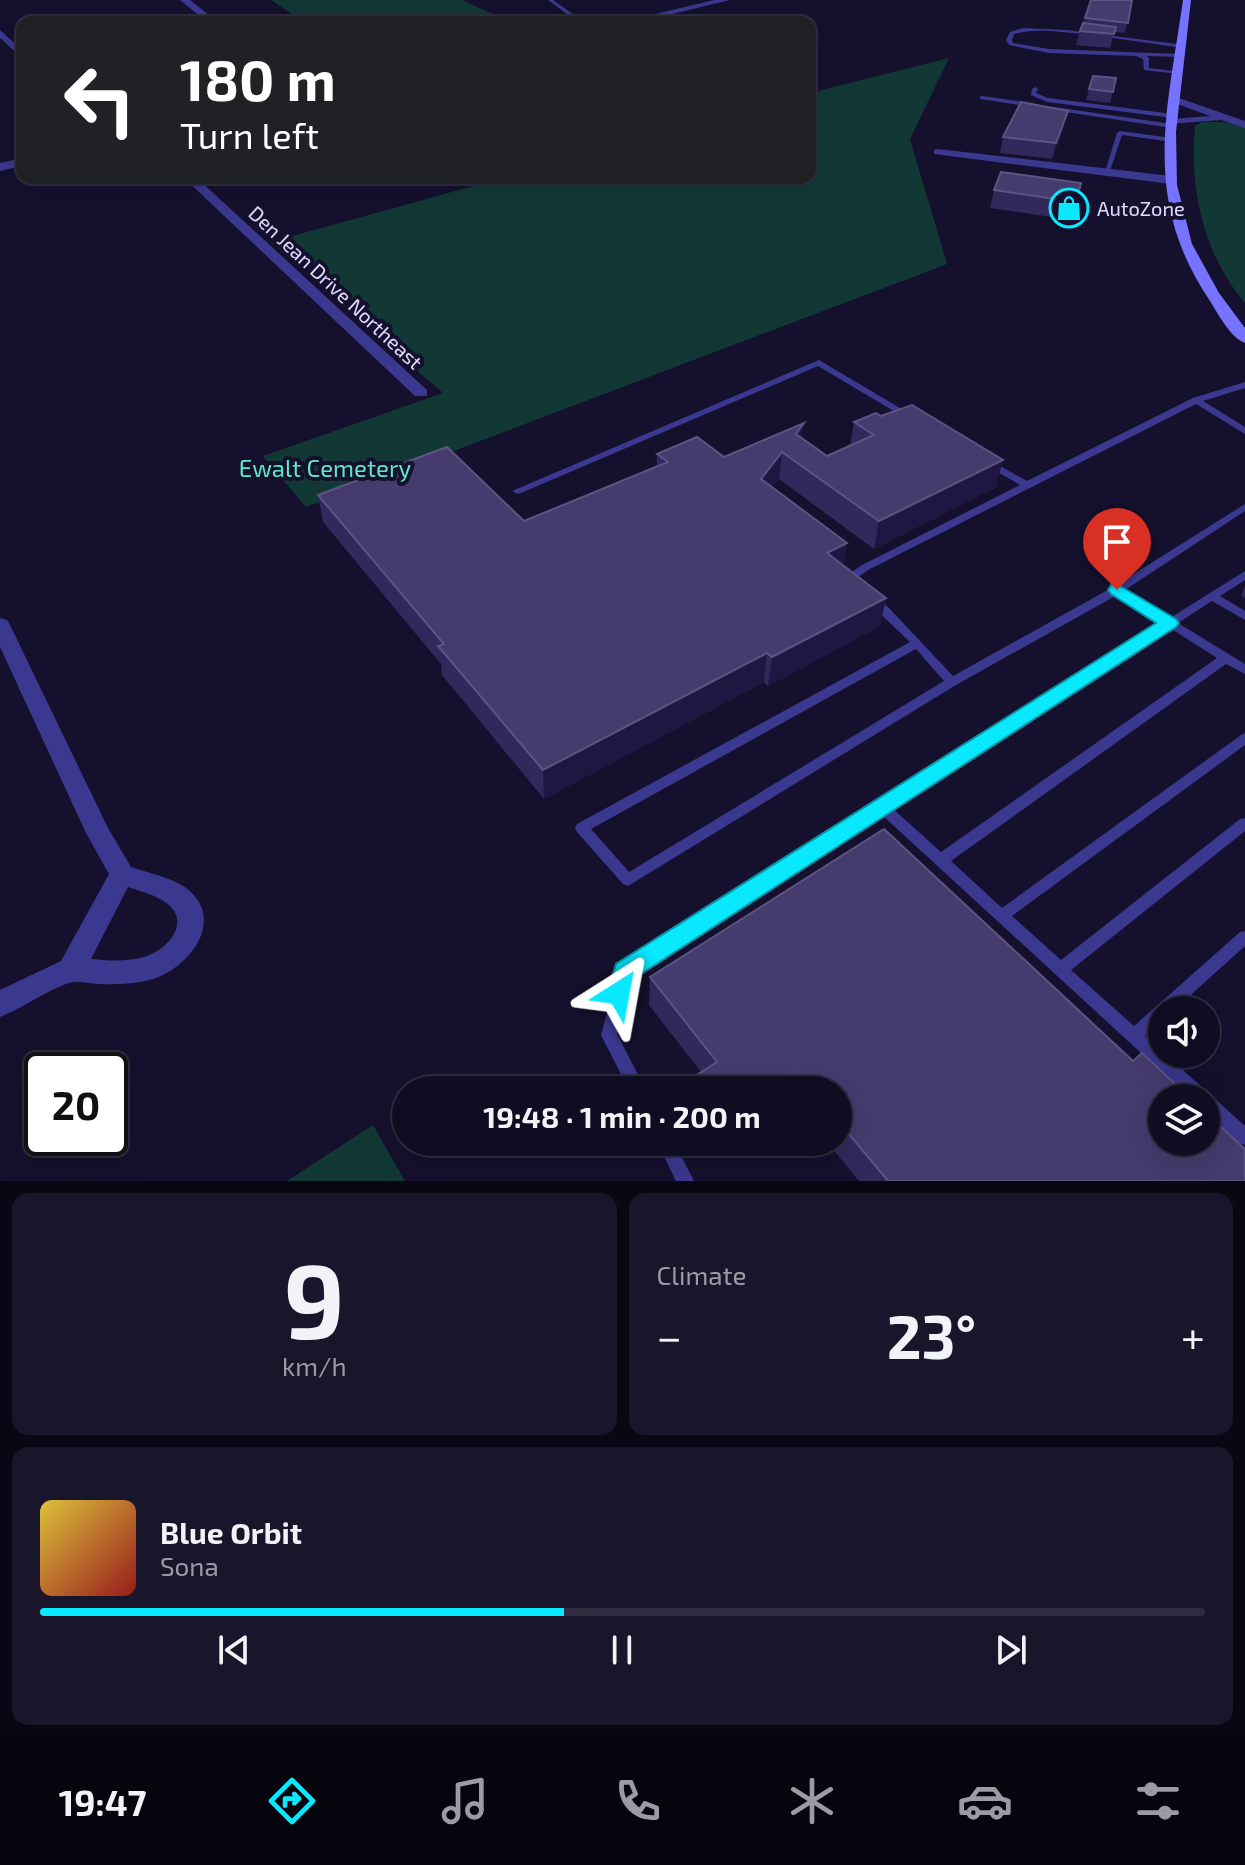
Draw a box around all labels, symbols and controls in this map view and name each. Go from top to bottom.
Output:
text: 180 m [180,45,336,112]
icon: left [48,48,152,152]
text: Turn left [180,113,319,156]
shop icon: AutoZone [1048,187,1090,229]
place label: AutoZone [1097,196,1185,220]
street label: Den Jean Drive Northeast [244,200,428,374]
park label: Ewalt Cemetery [239,453,412,482]
pin [1083,508,1151,590]
icon: arrive [1095,520,1139,564]
position arrow [577,951,661,1035]
map controls [1148,996,1220,1156]
button: sound [1148,996,1220,1068]
speed limit sign: 20 [24,1052,128,1156]
button: layers [1148,1084,1220,1156]
text: 19:48 · 1 min · 200 m [483,1098,761,1134]
text: 9 [284,1235,345,1360]
text: Climate [657,1259,746,1290]
text: 23° [887,1299,976,1371]
text: − [657,1309,682,1362]
text: + [1181,1309,1205,1362]
text: km/h [282,1350,347,1381]
text: Blue Orbit [160,1514,302,1550]
text: Sona [160,1550,219,1581]
icon: previous [212,1628,256,1672]
icon: pause [600,1628,644,1672]
icon: next [989,1628,1033,1672]
icon: directions [264,1773,320,1829]
icon: music [437,1773,493,1829]
icon: phone [610,1773,666,1829]
icon: climate [784,1773,840,1829]
icon: car [957,1773,1013,1829]
icon: filters [1130,1773,1186,1829]
text: 19:47 [59,1780,147,1823]

